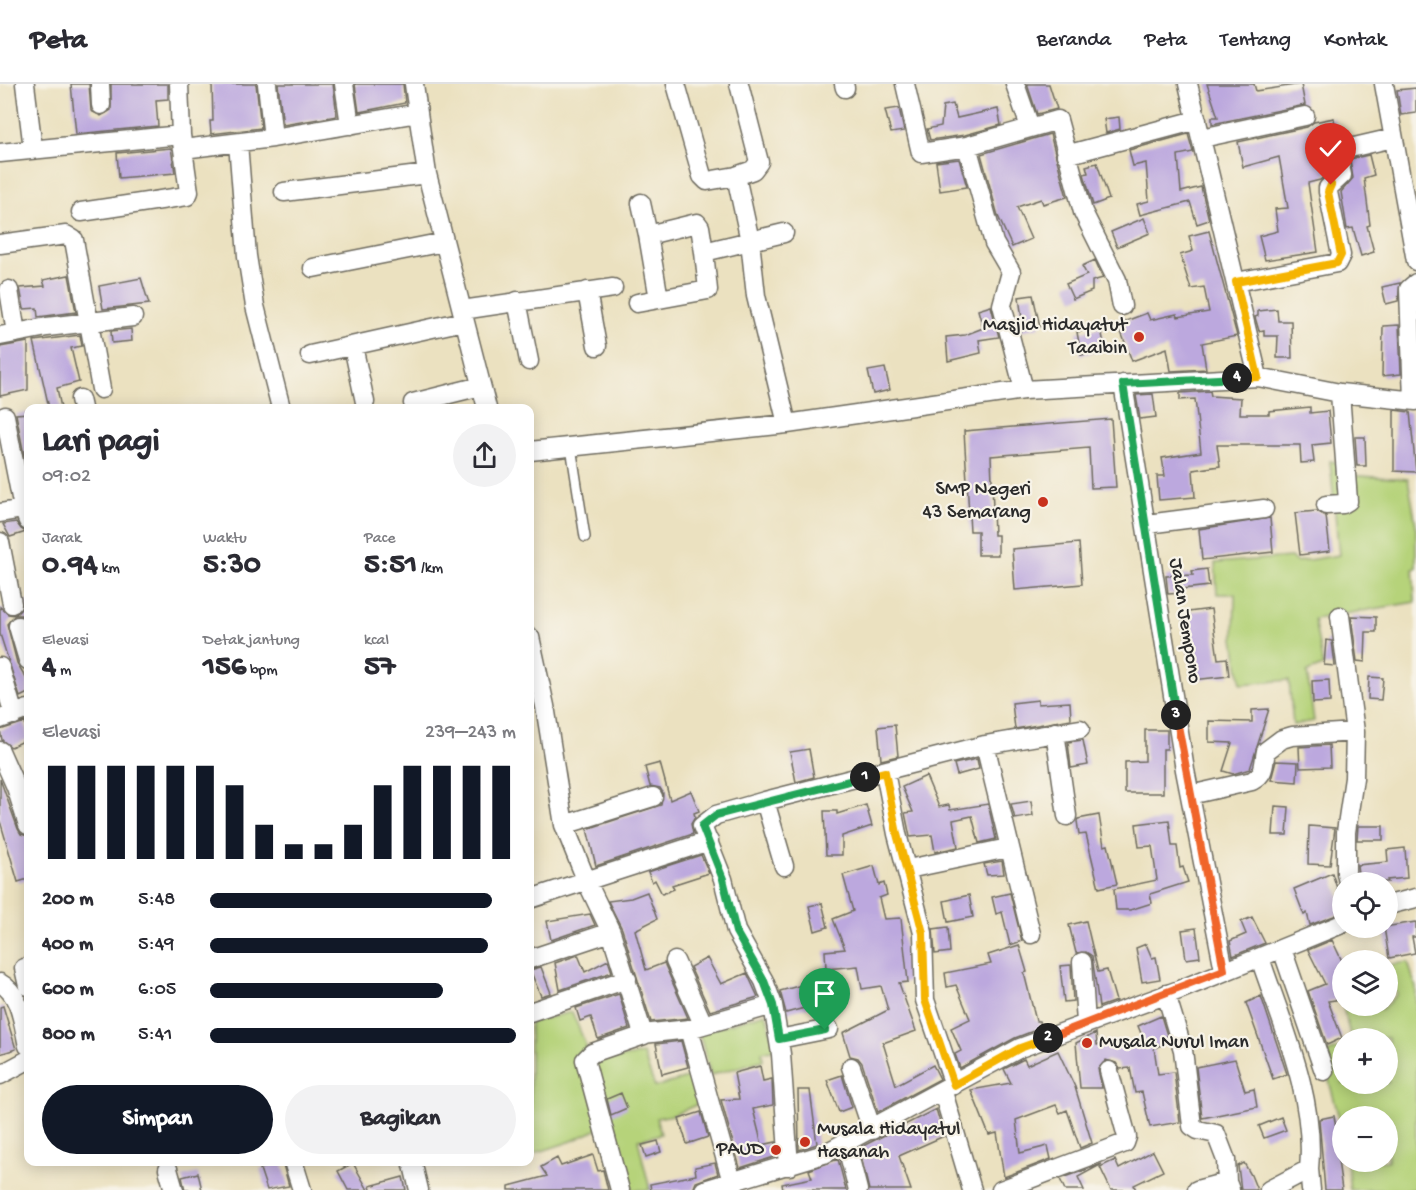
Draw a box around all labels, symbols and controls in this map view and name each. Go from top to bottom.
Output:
text: Peta [30,25,87,58]
text: Beranda [1037,29,1111,54]
text: Peta [1144,29,1187,54]
text: Tentang [1220,29,1291,54]
text: Kontak [1324,29,1386,54]
pin [1305,123,1356,185]
icon: check [1314,132,1347,165]
place label: Masjid Hidayatut Taaibin [983,315,1129,361]
marker: Masjid Hidayatut Taaibin [1132,330,1146,344]
pin: 4 [1222,363,1252,393]
text: 4 [1233,368,1241,387]
text: Lari pagi [42,424,160,462]
button: share [453,424,516,487]
text: 09:02 [42,466,91,489]
place label: SMP Negeri 43 Semarang [922,479,1031,525]
marker: SMP Negeri 43 Semarang [1036,495,1050,509]
text: Jarak [42,530,81,549]
text: Waktu [203,530,247,549]
text: Pace [364,530,395,549]
text: 0.94 [42,549,98,584]
text: 5:30 [203,549,261,584]
text: 5:51 [364,549,417,584]
street label: Jalan Jempono [1163,557,1205,685]
text: km [98,560,120,579]
text: /km [417,560,443,579]
text: Elevasi [42,632,89,651]
text: Detak jantung [203,632,300,651]
text: kcal [364,632,389,651]
text: 4 [42,651,56,686]
text: 156 [203,651,246,686]
text: 57 [364,651,395,686]
text: m [56,662,71,681]
text: bpm [246,662,278,681]
pin: 3 [1161,700,1191,730]
text: 3 [1172,705,1180,724]
text: Elevasi [42,722,101,745]
text: 239–243 m [425,722,516,745]
pin: 1 [850,762,880,792]
text: 1 [862,767,868,786]
map controls [1332,872,1398,1172]
button: locate [1332,872,1398,938]
text: 200 m [42,889,93,912]
text: 5:48 [138,889,175,912]
text: 400 m [42,934,93,957]
text: 5:49 [138,934,174,957]
button: layers [1332,950,1398,1016]
pin [799,968,850,1030]
icon: arrive [808,977,841,1010]
text: 600 m [42,979,94,1002]
text: 6:05 [138,979,176,1002]
pin: 2 [1033,1023,1063,1053]
text: 800 m [42,1024,95,1047]
text: 5:41 [138,1024,172,1047]
text: 2 [1044,1028,1052,1047]
button: + [1332,1028,1398,1094]
place label: Musala Nurul Iman [1099,1032,1249,1055]
marker: Musala Nurul Iman [1080,1036,1094,1050]
button: Simpan [42,1085,273,1154]
button: Bagikan [285,1085,516,1154]
button: − [1332,1106,1398,1172]
place label: Musala Hidayatul Hasanah [817,1119,960,1165]
marker: Musala Hidayatul Hasanah [798,1135,812,1149]
place label: PAUD [716,1139,765,1162]
marker: PAUD [769,1143,783,1157]

